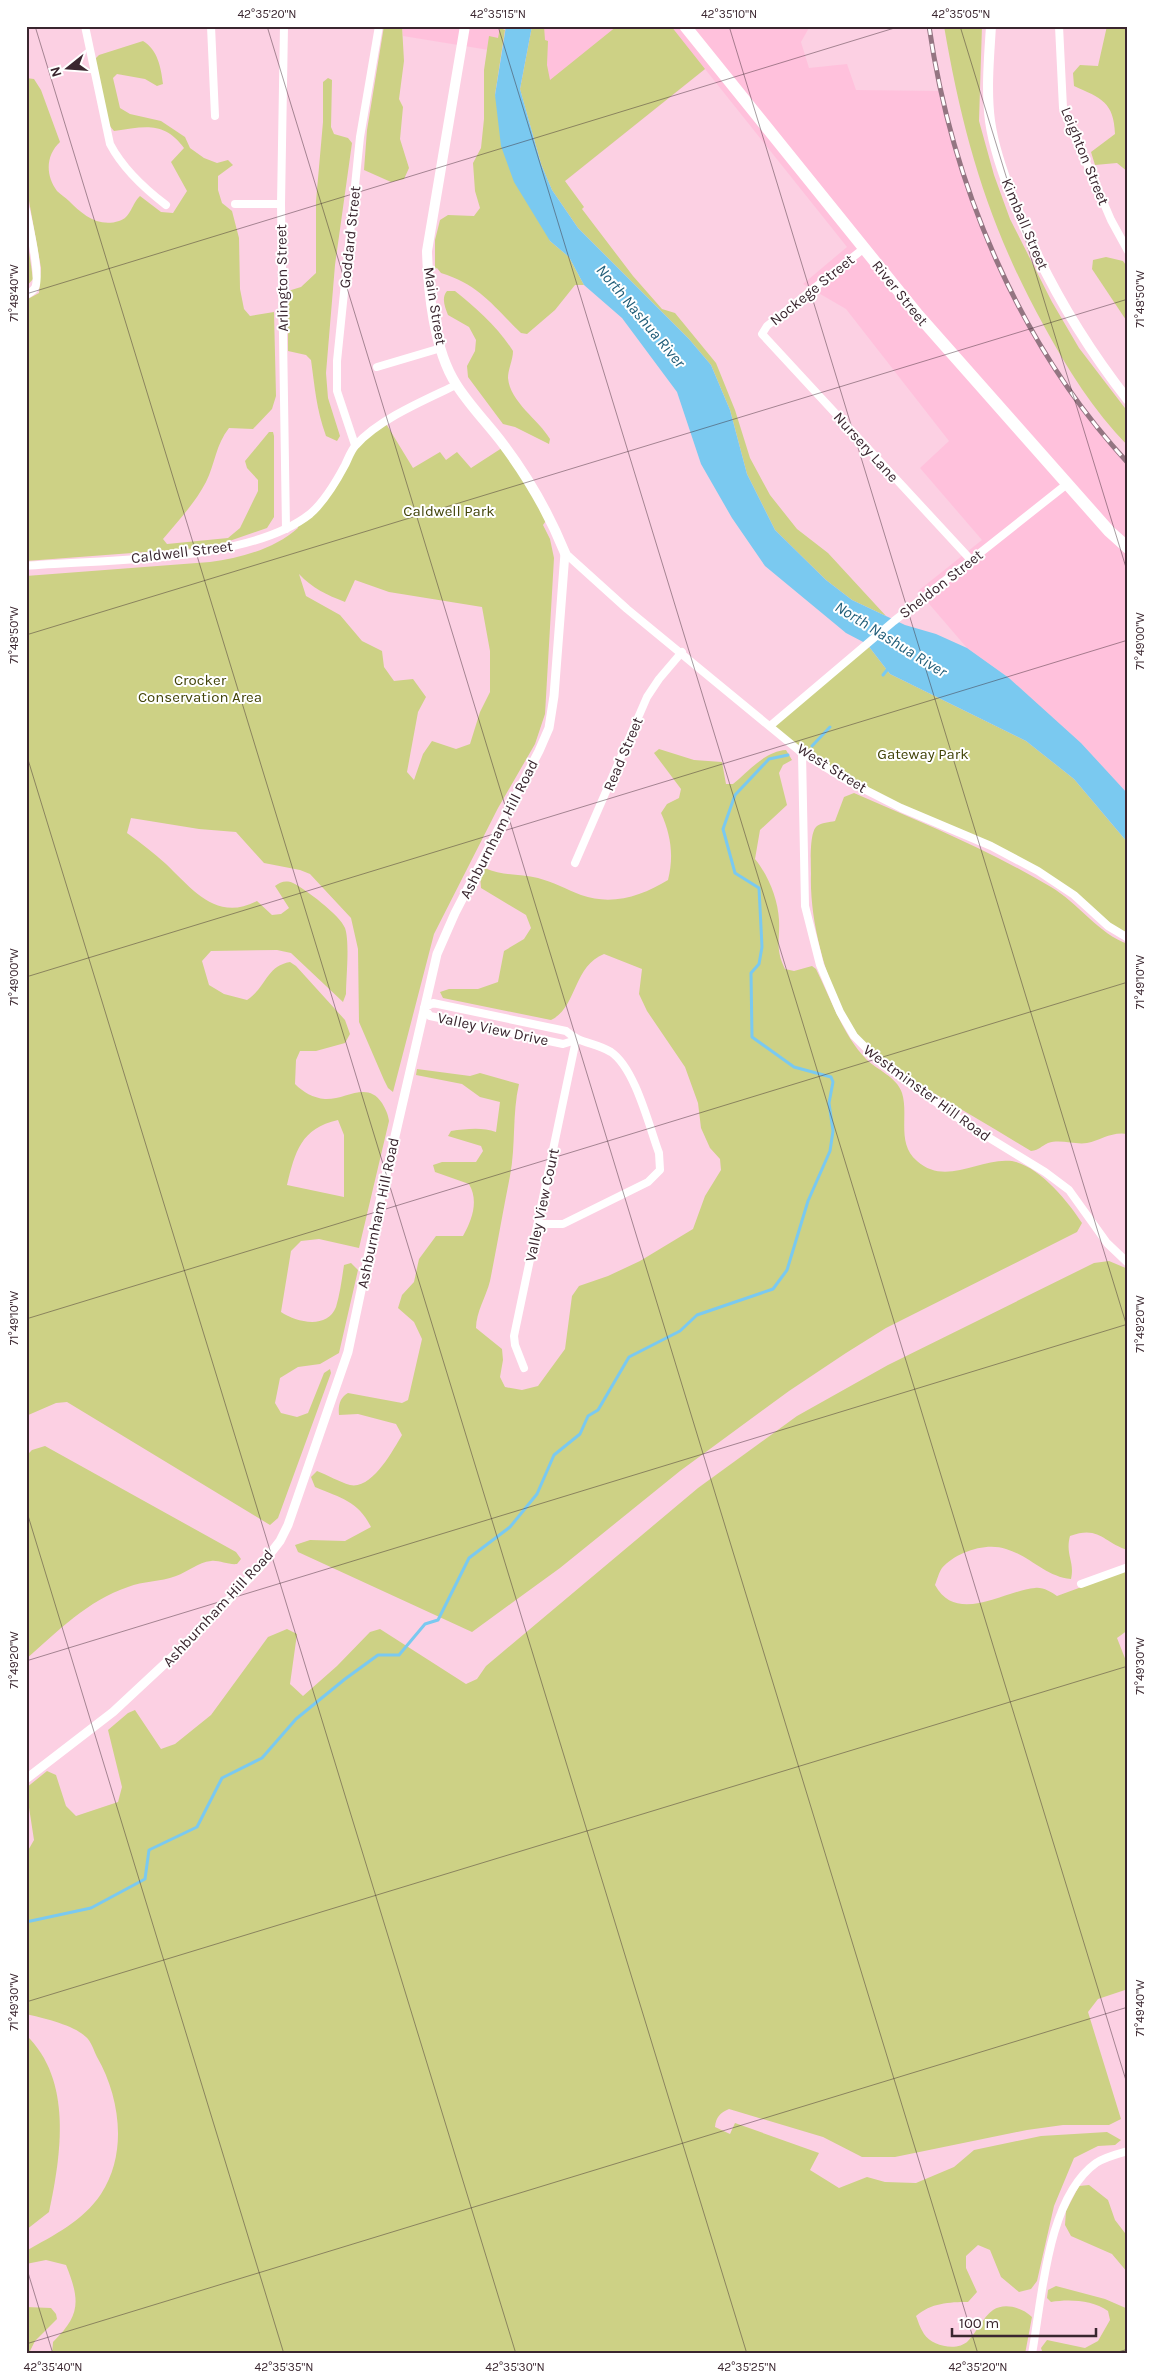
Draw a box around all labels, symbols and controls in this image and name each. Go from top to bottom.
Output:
text: 42°35'20"N [237,7,297,21]
text: 42°35'15"N [470,7,526,21]
text: 42°35'10"N [701,7,757,21]
text: 42°35'05"N [932,7,991,21]
north arrow [42,42,92,92]
text: N [46,64,66,79]
street label: Leighton Street [1057,104,1113,208]
street label: Kimball Street [998,175,1053,273]
street label: Goddard Street [336,185,364,289]
street label: Arlington Street [272,224,292,332]
street label: Nockege Street [766,250,858,329]
street label: River Street [868,257,932,330]
water label: North Nashua River [592,261,690,372]
text: 71°48'40"W [7,264,21,322]
street label: Main Street [420,265,450,347]
text: 71°48'50"W [1133,270,1147,328]
street label: Nursery Lane [830,408,902,486]
park label: Caldwell Park [403,502,495,520]
street label: Caldwell Street [130,537,234,567]
street label: Sheldon Street [896,546,987,622]
water label: North Nashua River [832,597,951,681]
text: 71°48'50"W [7,606,21,664]
text: 71°49'00"W [1133,612,1147,670]
park label: Crocker Conservation Area [138,671,262,706]
street label: Read Street [599,714,647,794]
street label: West Street [794,739,871,797]
park label: Gateway Park [877,745,969,763]
street label: Ashburnham Hill Road [456,756,542,902]
text: 71°49'00"W [7,948,21,1006]
text: 71°49'10"W [1133,955,1147,1009]
street label: Valley View Drive [436,1008,550,1050]
street label: Westminster Hill Road [860,1041,994,1145]
street label: Ashburnham Hill Road [353,1136,403,1290]
street label: Valley View Court [521,1146,563,1263]
text: 71°49'10"W [7,1291,21,1345]
text: 71°49'20"W [1133,1295,1147,1353]
street label: Ashburnham Hill Road [159,1546,277,1670]
text: 71°49'20"W [7,1631,21,1689]
text: 71°49'30"W [1133,1637,1147,1695]
text: 71°49'30"W [7,1973,21,2031]
text: 71°49'40"W [1133,1979,1147,2037]
scale bar [952,2305,1095,2337]
text: 100 m [959,2314,999,2332]
text: 42°35'40"N [24,2360,82,2374]
text: 42°35'35"N [255,2360,313,2374]
text: 42°35'30"N [485,2360,545,2374]
text: 42°35'25"N [718,2360,776,2374]
text: 42°35'20"N [948,2360,1008,2374]

